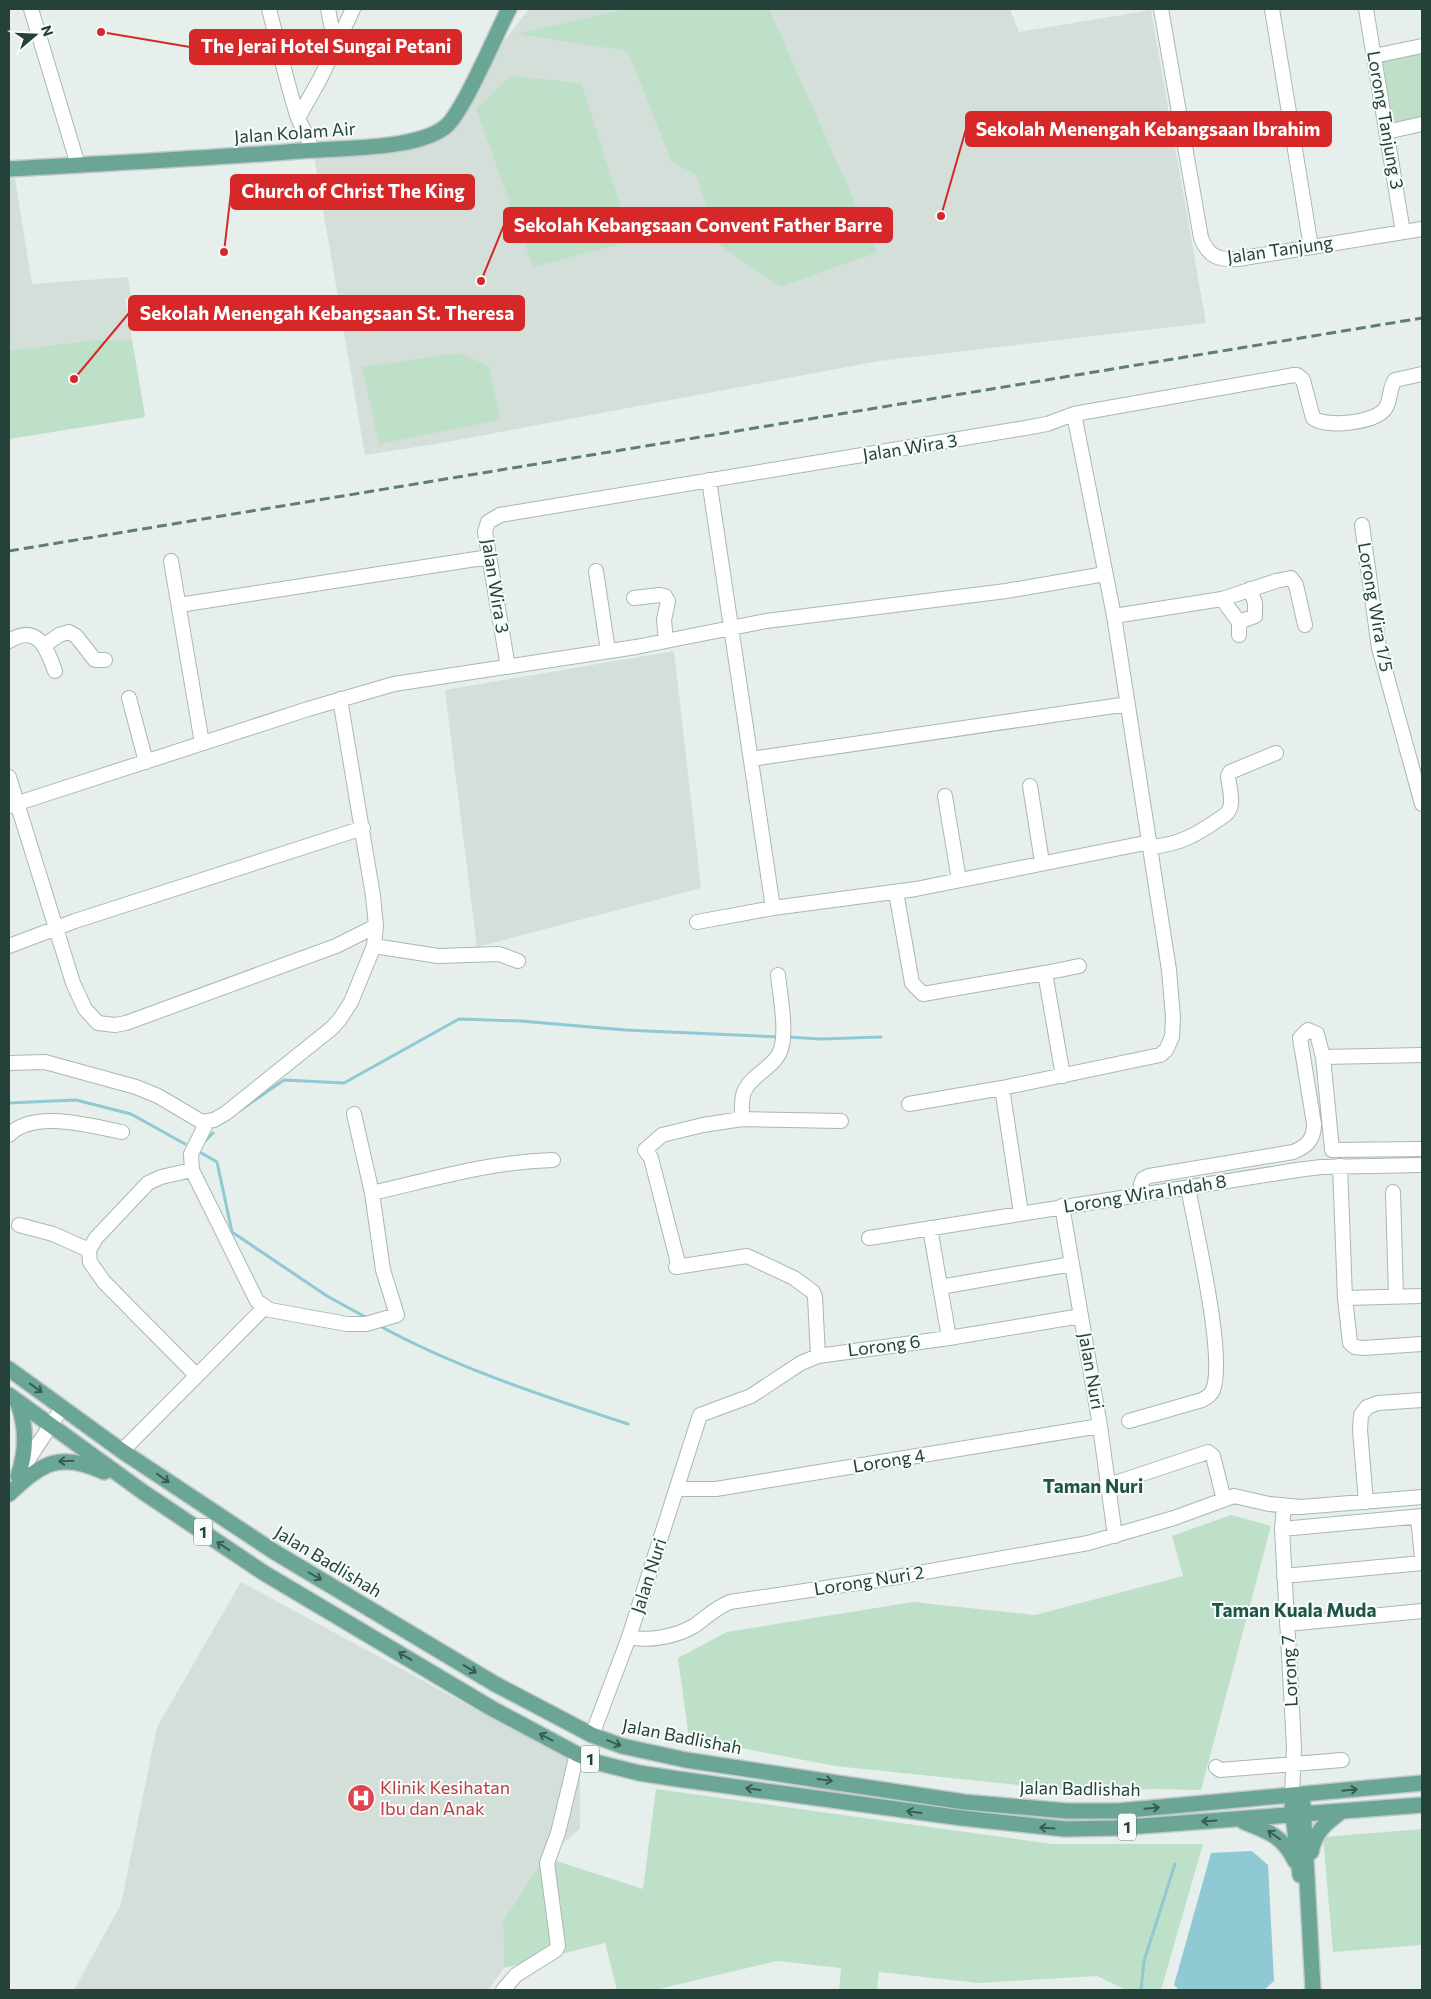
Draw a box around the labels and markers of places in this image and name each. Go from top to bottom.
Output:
callout: The Jerai Hotel Sungai Petani [190,30,461,64]
callout: Sekolah Menengah Kebangsaan Ibrahim [966,112,1331,146]
callout: Church of Christ The King [231,175,474,209]
callout: Sekolah Kebangsaan Convent Father Barre [504,208,892,242]
callout: Sekolah Menengah Kebangsaan St. Theresa [129,296,524,330]
place label: Klinik Kesihatan Ibu dan Anak [380,1776,510,1819]
hospital icon: Klinik Kesihatan Ibu dan Anak [346,1783,376,1813]

